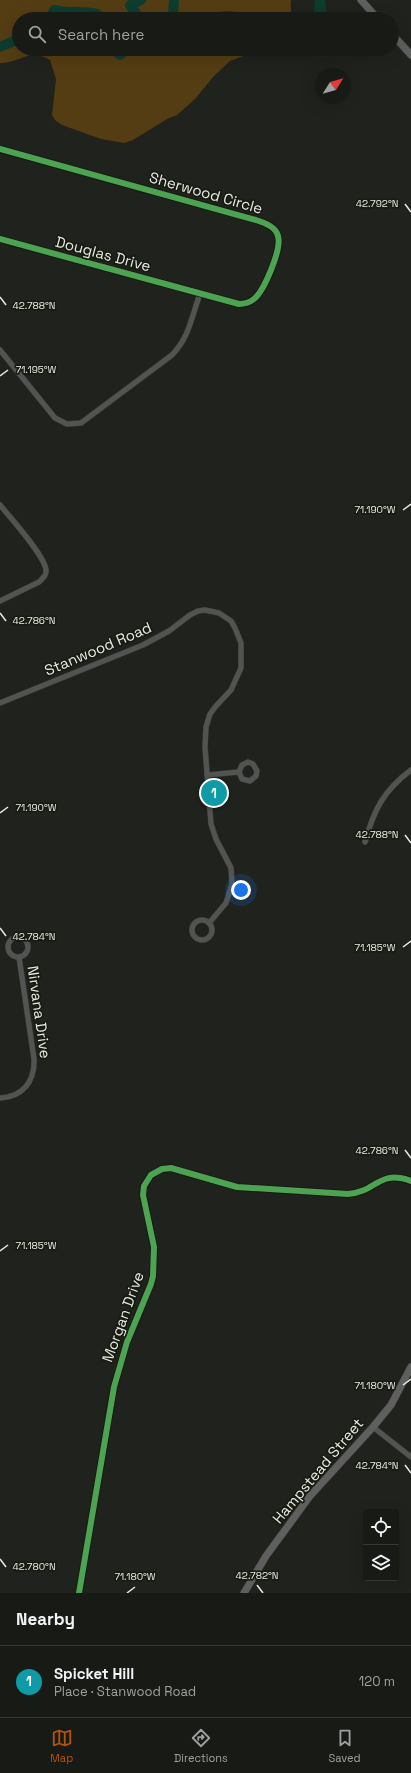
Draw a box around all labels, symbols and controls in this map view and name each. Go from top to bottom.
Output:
search box [12,12,399,56]
icon: search [26,23,48,45]
text: Search here [58,25,144,44]
north arrow [315,68,351,104]
street label: Sherwood Circle [147,167,265,218]
text: 42.792°N [356,197,398,210]
street label: Douglas Drive [53,232,153,275]
text: 42.788°N [13,299,55,312]
text: 71.195°W [16,363,57,376]
text: 71.190°W [354,503,396,516]
text: 42.786°N [13,614,55,627]
street label: Stanwood Road [41,617,154,680]
pin: 1 [201,778,227,808]
text: 71.190°W [15,801,57,814]
text: 42.788°N [356,828,398,841]
your location [231,880,251,900]
text: 42.784°N [13,930,56,943]
text: 71.185°W [355,941,396,954]
street label: Nirvana Drive [24,964,55,1060]
text: 42.786°N [356,1144,398,1157]
text: 71.185°W [16,1239,57,1252]
street label: Morgan Drive [97,1269,148,1365]
text: 71.180°W [354,1379,396,1392]
street label: Hampstead Street [268,1414,367,1527]
text: 42.784°N [356,1459,399,1472]
map controls [363,1509,399,1581]
button: locate [363,1509,399,1545]
button: layers [363,1545,399,1581]
text: 42.780°N [12,1560,56,1573]
text: 42.782°N [236,1569,278,1582]
text: 71.180°W [114,1570,156,1583]
text: Nearby [16,1608,75,1630]
text: Spicket Hill [54,1664,134,1683]
text: 1 [26,1673,32,1690]
text: 120 m [359,1673,395,1690]
text: Place · Stanwood Road [54,1683,196,1700]
tab: Map [50,1727,73,1765]
tab: Directions [174,1727,228,1765]
tab: Saved [329,1727,361,1765]

